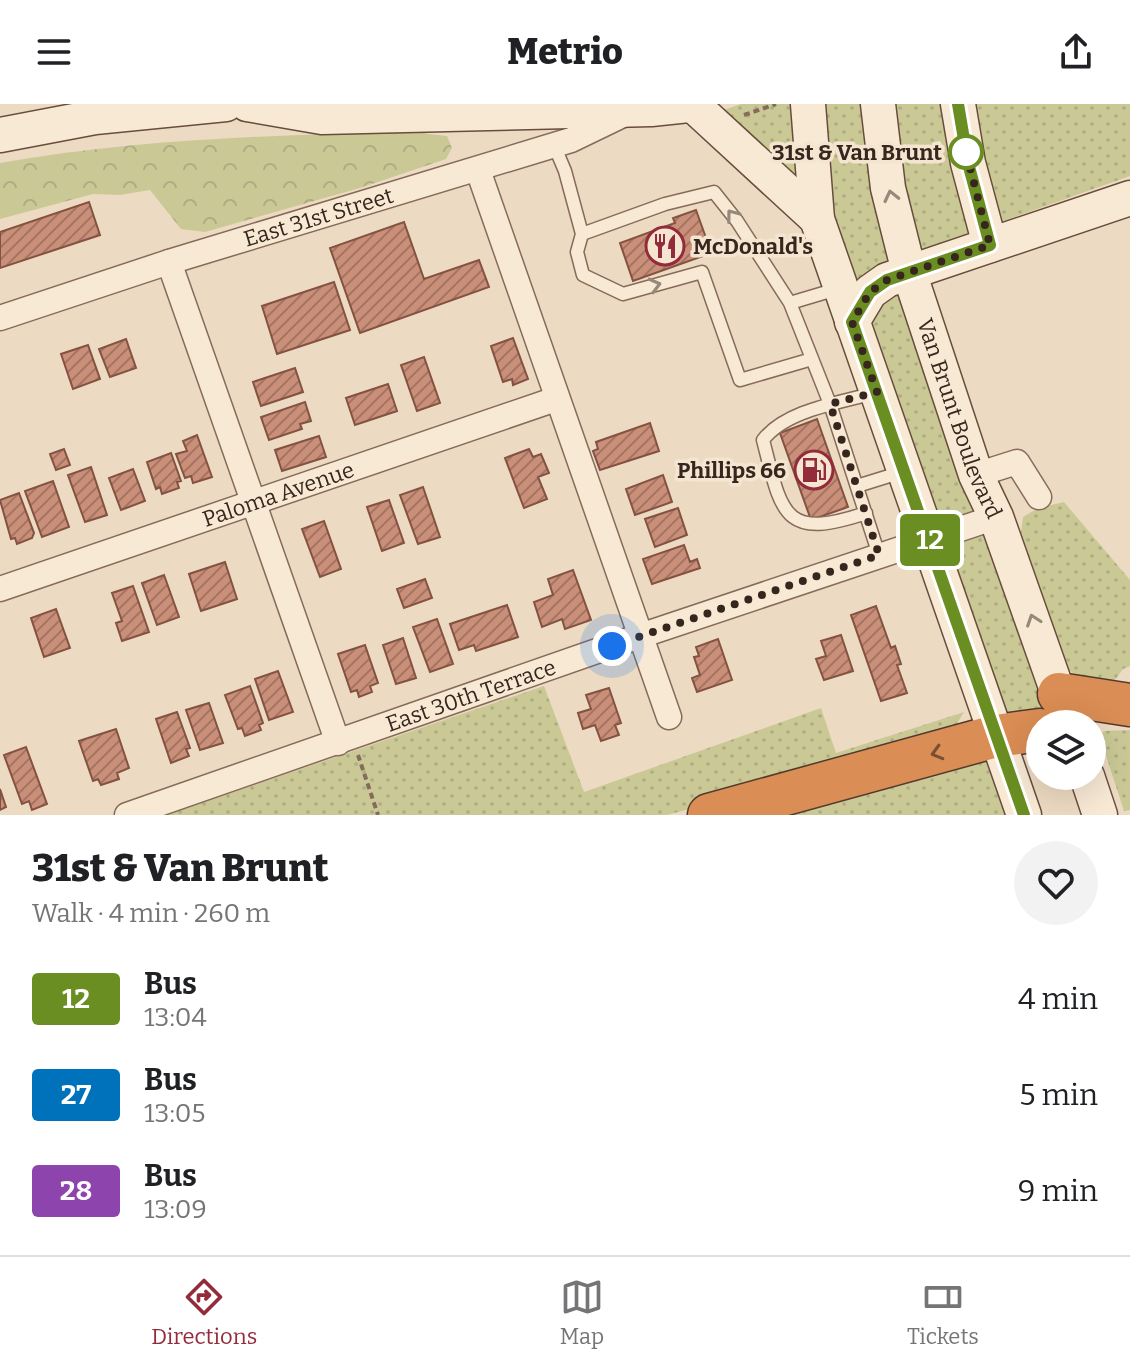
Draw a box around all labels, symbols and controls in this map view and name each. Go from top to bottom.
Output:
icon: menu [32,30,76,74]
text: Metrio [507,30,623,74]
icon: share [1054,30,1098,74]
marker: 31st & Van Brunt [949,135,983,169]
place label: 31st & Van Brunt [772,139,942,166]
street label: East 31st Street [240,181,396,252]
one-way arrow [883,190,900,203]
one-way arrow [727,209,741,224]
restaurant icon: McDonald's [644,225,686,267]
place label: McDonald's [693,233,813,260]
one-way arrow [648,278,662,294]
street label: Van Brunt Boulevard [912,315,1008,523]
fuel station icon: Phillips 66 [793,449,835,491]
street label: Paloma Avenue [199,456,358,532]
place label: Phillips 66 [677,457,786,484]
line badge: 12 [894,514,966,566]
text: 12 [916,523,944,556]
one-way arrow [1026,614,1042,628]
your location [592,626,632,666]
street label: East 30th Terrace [382,653,559,737]
map controls [1026,710,1106,790]
button: layers [1026,710,1106,790]
one-way arrow [930,744,944,760]
button: heart [1014,841,1098,925]
text: 31st & Van Brunt [32,845,329,891]
text: Walk · 4 min · 260 m [32,898,270,929]
text: Bus [144,966,197,1002]
text: 4 min [1018,981,1098,1017]
text: 12 [62,982,90,1015]
text: 13:04 [144,1002,207,1033]
text: Bus [144,1062,197,1098]
text: 5 min [1019,1077,1098,1113]
text: 27 [61,1078,91,1111]
text: 13:05 [144,1098,205,1129]
text: Bus [144,1158,197,1194]
text: 9 min [1018,1173,1098,1209]
text: 28 [60,1174,92,1207]
text: 13:09 [144,1194,207,1225]
tab: Directions [151,1275,257,1350]
tab: Map [560,1275,604,1350]
tab: Tickets [907,1275,979,1350]

